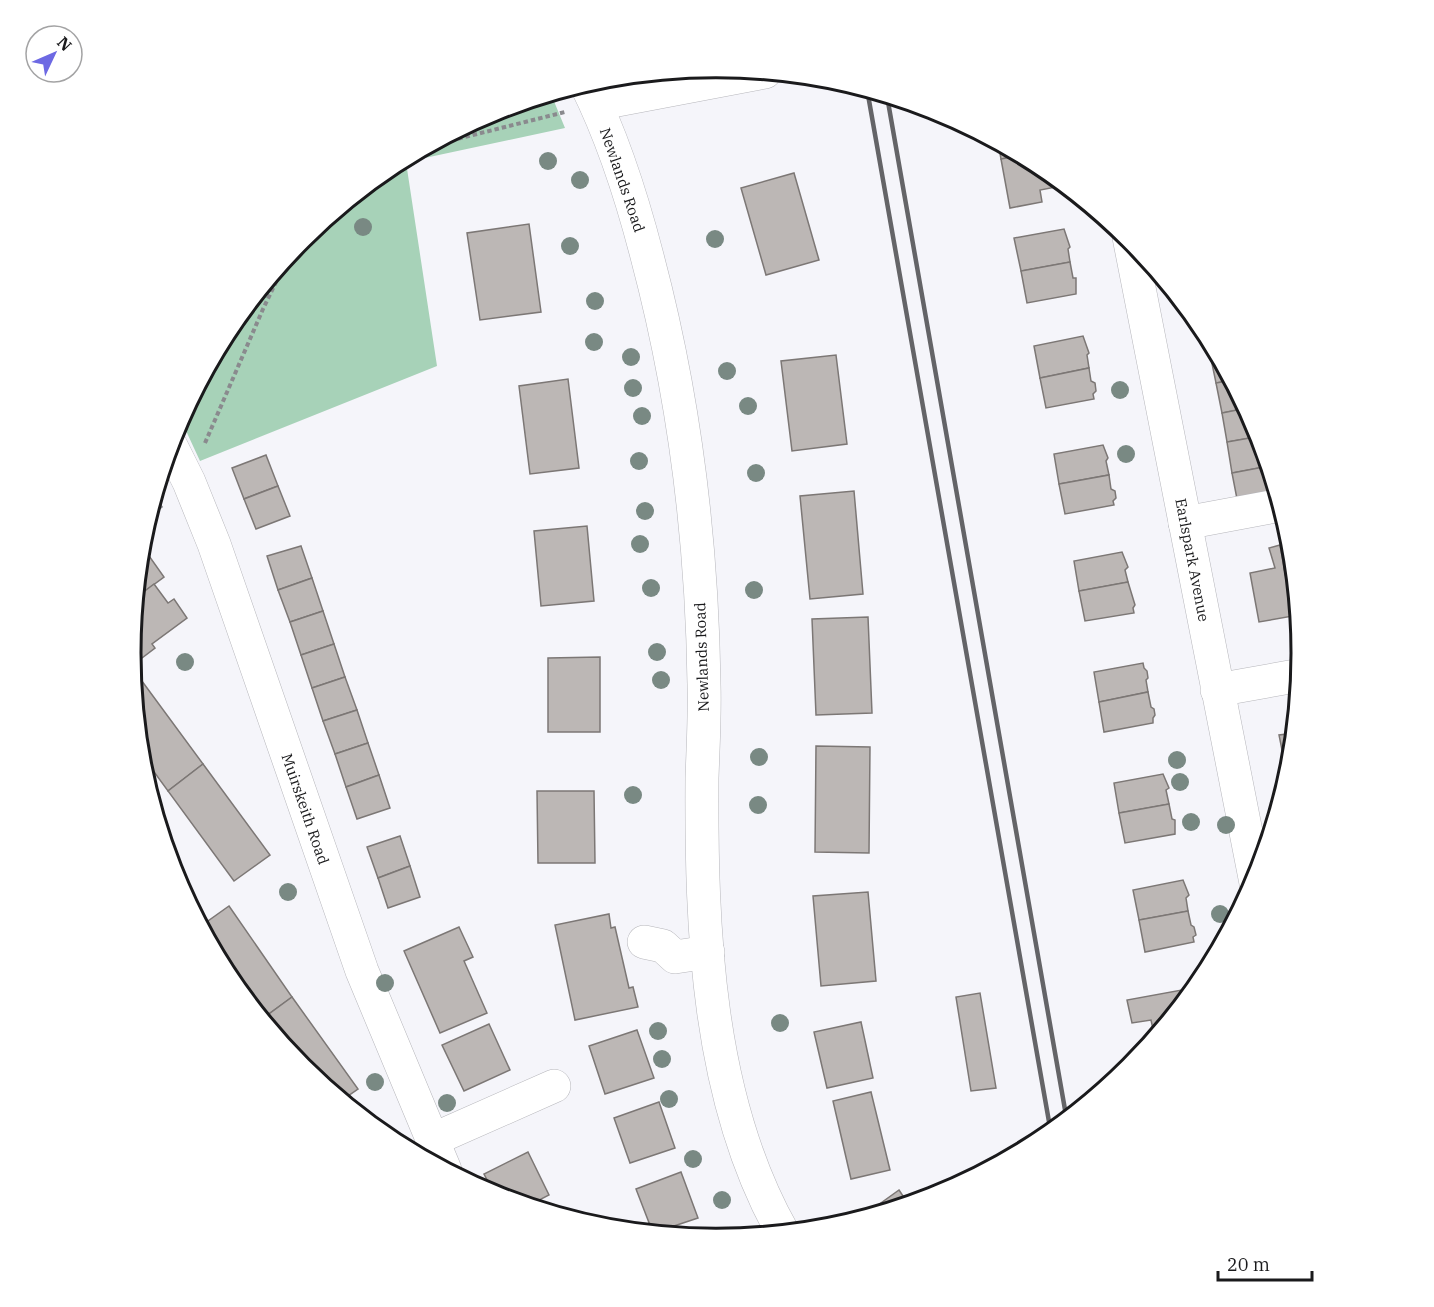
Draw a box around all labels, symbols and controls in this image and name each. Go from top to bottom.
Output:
north arrow [24,24,84,84]
text: N [53,32,76,55]
street label: Newlands Road [596,125,649,235]
street label: Earlspark Avenue [1171,497,1214,623]
street label: Newlands Road [690,602,713,712]
street label: Muirskeith Road [278,751,333,867]
scale bar [1218,1244,1312,1282]
text: 20 m [1227,1253,1270,1276]

